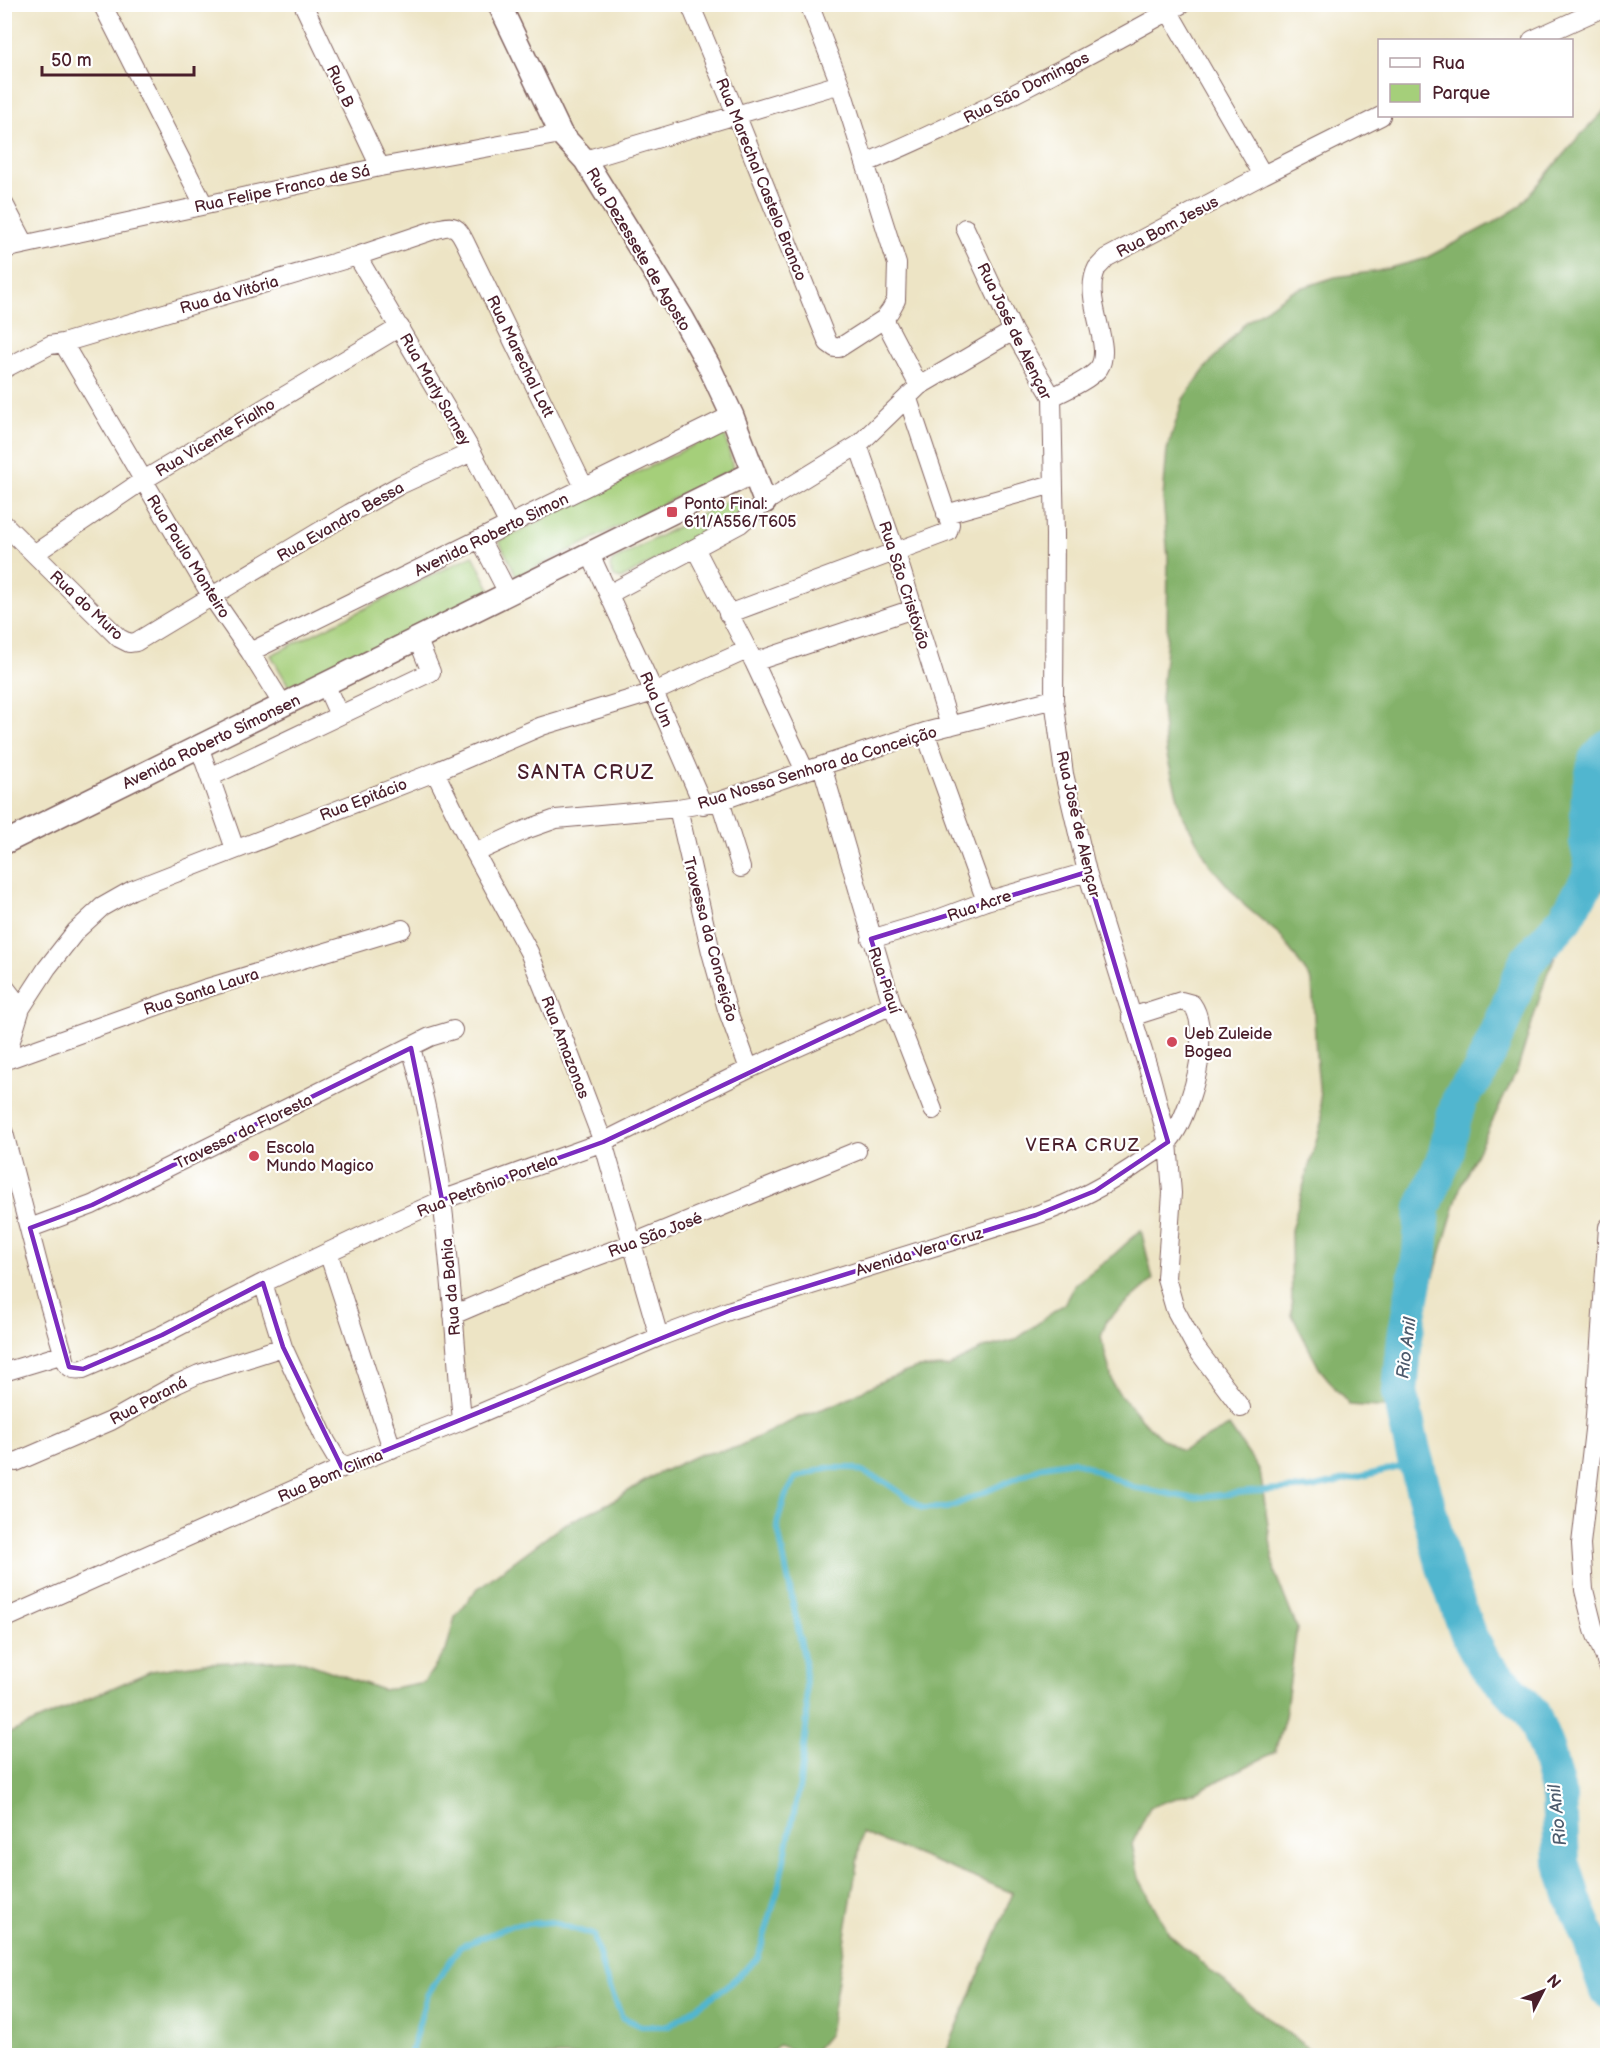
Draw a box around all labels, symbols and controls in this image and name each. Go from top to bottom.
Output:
scale bar [42,39,194,77]
legend [1378,39,1573,117]
street label: Rua São Domingos [961,48,1093,128]
text: 50 m [51,50,92,71]
text: Rua [1432,53,1465,74]
street label: Rua B [322,62,358,111]
street label: Rua Marechal Castelo Branco [711,75,810,284]
text: Parque [1432,83,1490,104]
street label: Rua Felipe Franco de Sá [193,162,372,217]
street label: Rua Dezessete de Agosto [581,165,694,335]
street label: Rua Bom Jesus [1113,192,1222,262]
street label: Rua José de Alençar [972,260,1055,403]
street label: Rua da Vitória [178,272,281,319]
street label: Rua Marechal Lott [482,293,557,421]
street label: Rua Marly Sarney [395,330,475,450]
street label: Rua Vicente Fialho [153,395,279,481]
street label: Rua Evandro Bessa [274,478,407,566]
street label: Avenida Roberto Simon [412,490,572,581]
street label: Rua Paulo Monteiro [142,492,233,622]
place label: Ponto Final: 611/A556/T605 [684,495,796,532]
marker: Ponto Final: 611/A556/T605 [665,505,679,519]
street label: Rua São Cristóvão [874,519,933,652]
street label: Rua do Muro [45,567,127,645]
street label: Rua Um [635,669,676,730]
street label: Avenida Roberto Símonsen [120,691,304,794]
street label: Rua Nossa Senhora da Conceição [696,723,939,814]
street label: Rua José de Alençar [1051,749,1104,900]
district label: SANTA CRUZ [517,761,655,785]
street label: Rua Epitácio [317,775,410,826]
street label: Travessa da Conceição [678,855,741,1024]
street label: Rua Acre [945,886,1015,926]
street label: Rua Piauí [863,945,904,1017]
street label: Rua Santa Laura [141,965,262,1020]
street label: Rua Amazonas [536,994,593,1102]
place label: Ueb Zuleide Bogea [1184,1025,1273,1062]
marker: Ueb Zuleide Bogea [1165,1035,1179,1049]
street label: Travessa da Floresta [172,1091,315,1174]
district label: VERA CRUZ [1026,1135,1140,1156]
place label: Escola Mundo Magico [266,1139,374,1176]
marker: Escola Mundo Magico [247,1149,261,1163]
street label: Rua Petrônio Portela [415,1151,561,1222]
street label: Rua São José [606,1209,706,1262]
street label: Avenida Vera Cruz [854,1224,986,1281]
street label: Rua da Bahia [438,1237,465,1336]
water label: Rio Anil [1392,1315,1421,1380]
street label: Rua Paraná [107,1373,191,1430]
street label: Rua Bom Clima [275,1446,386,1507]
water label: Rio Anil [1544,1782,1571,1847]
north arrow [1513,1961,1573,2021]
text: N [1542,1971,1564,1993]

